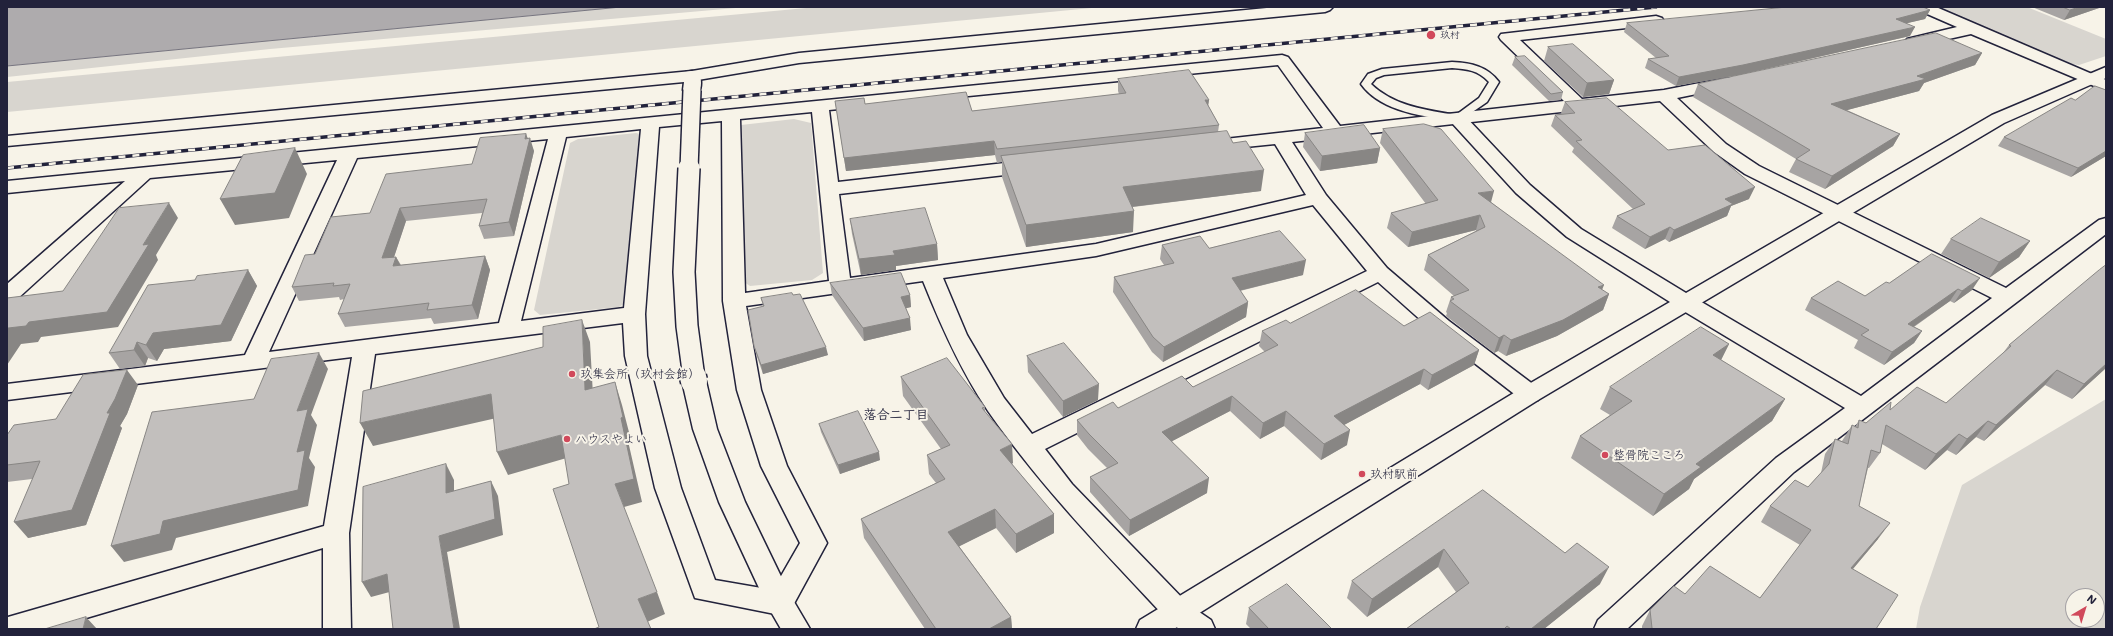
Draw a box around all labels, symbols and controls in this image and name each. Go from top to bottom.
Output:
marker: 玖村 [1425,29,1437,41]
place label: 玖村 [1440,29,1460,41]
place label: 玖集会所（玖村会館） [580,367,700,381]
marker: 玖集会所（玖村会館） [567,369,577,379]
district label: 落合二丁目 [864,407,928,423]
place label: ハウスやよい [575,432,647,446]
marker: ハウスやよい [562,434,572,444]
place label: 整骨院こころ [1613,448,1685,462]
marker: 整骨院こころ [1600,450,1610,460]
place label: 玖村駅前 [1370,467,1418,481]
marker: 玖村駅前 [1357,469,1367,479]
north arrow [2065,588,2105,628]
text: N [2084,590,2100,607]

